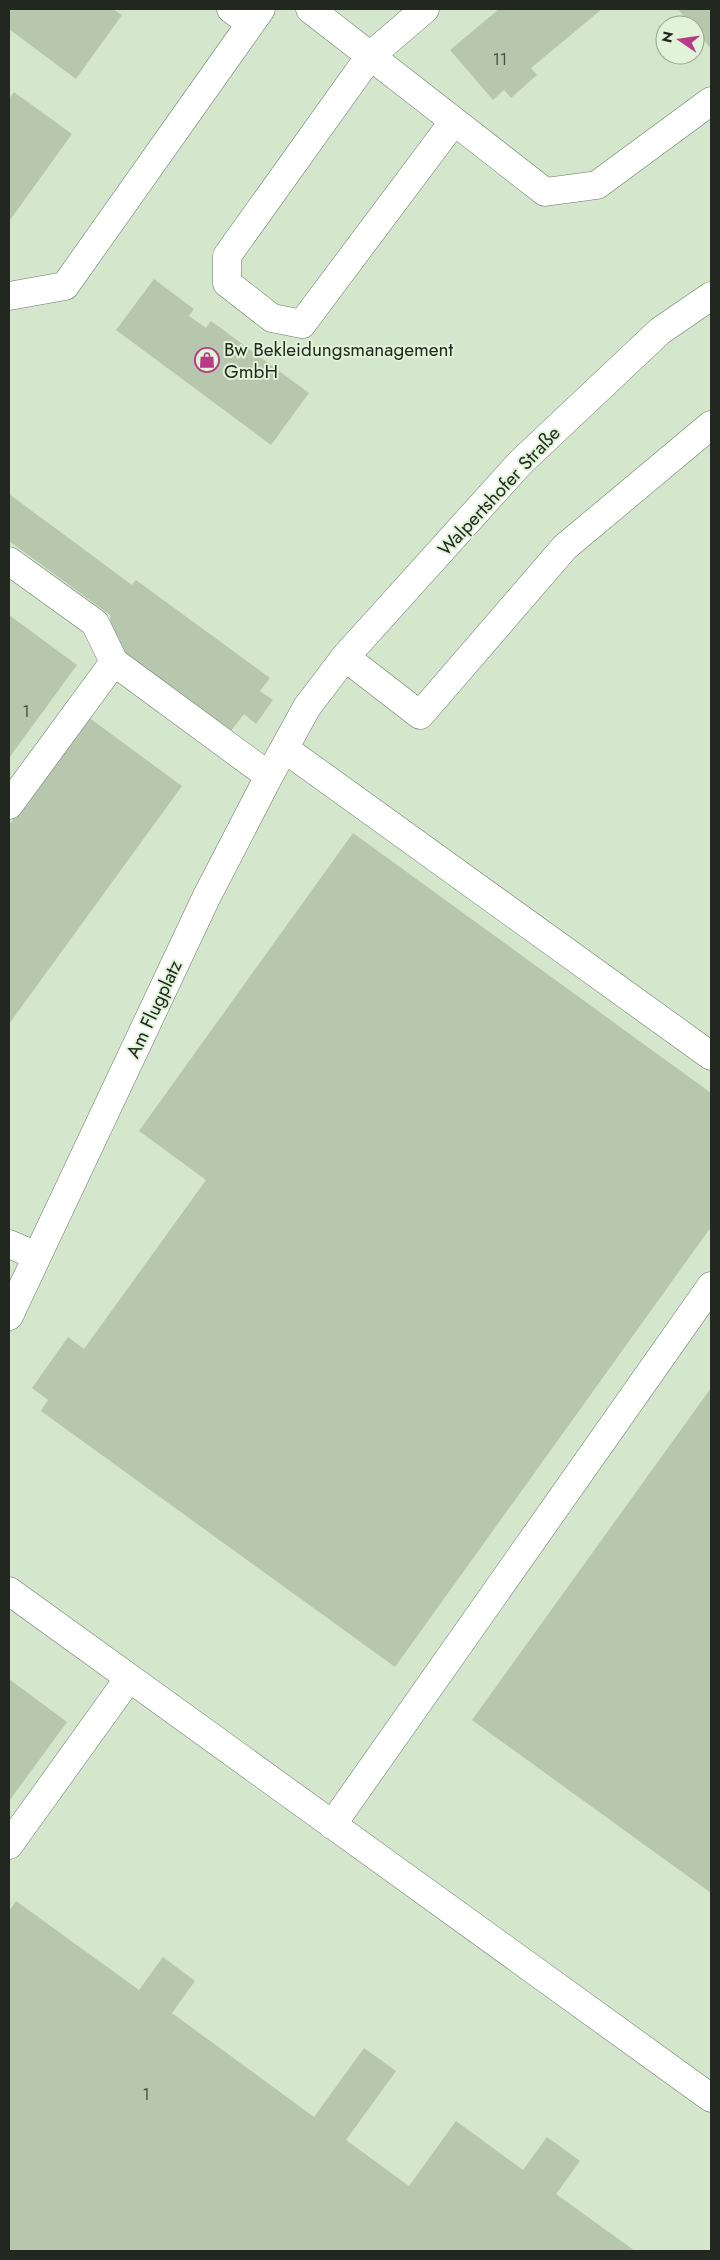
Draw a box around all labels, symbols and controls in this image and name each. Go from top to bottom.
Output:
north arrow [655,15,705,65]
text: N [656,29,678,45]
house number: 11 [493,48,507,71]
place label: Bw Bekleidungsmanagement GmbH [224,336,454,385]
shop icon: Bw Bekleidungsmanagement GmbH [194,347,220,373]
street label: Walpertshofer Straße [432,420,567,562]
house number: 1 [22,700,30,723]
street label: Am Flugplatz [119,955,189,1062]
house number: 1 [142,2083,150,2106]

